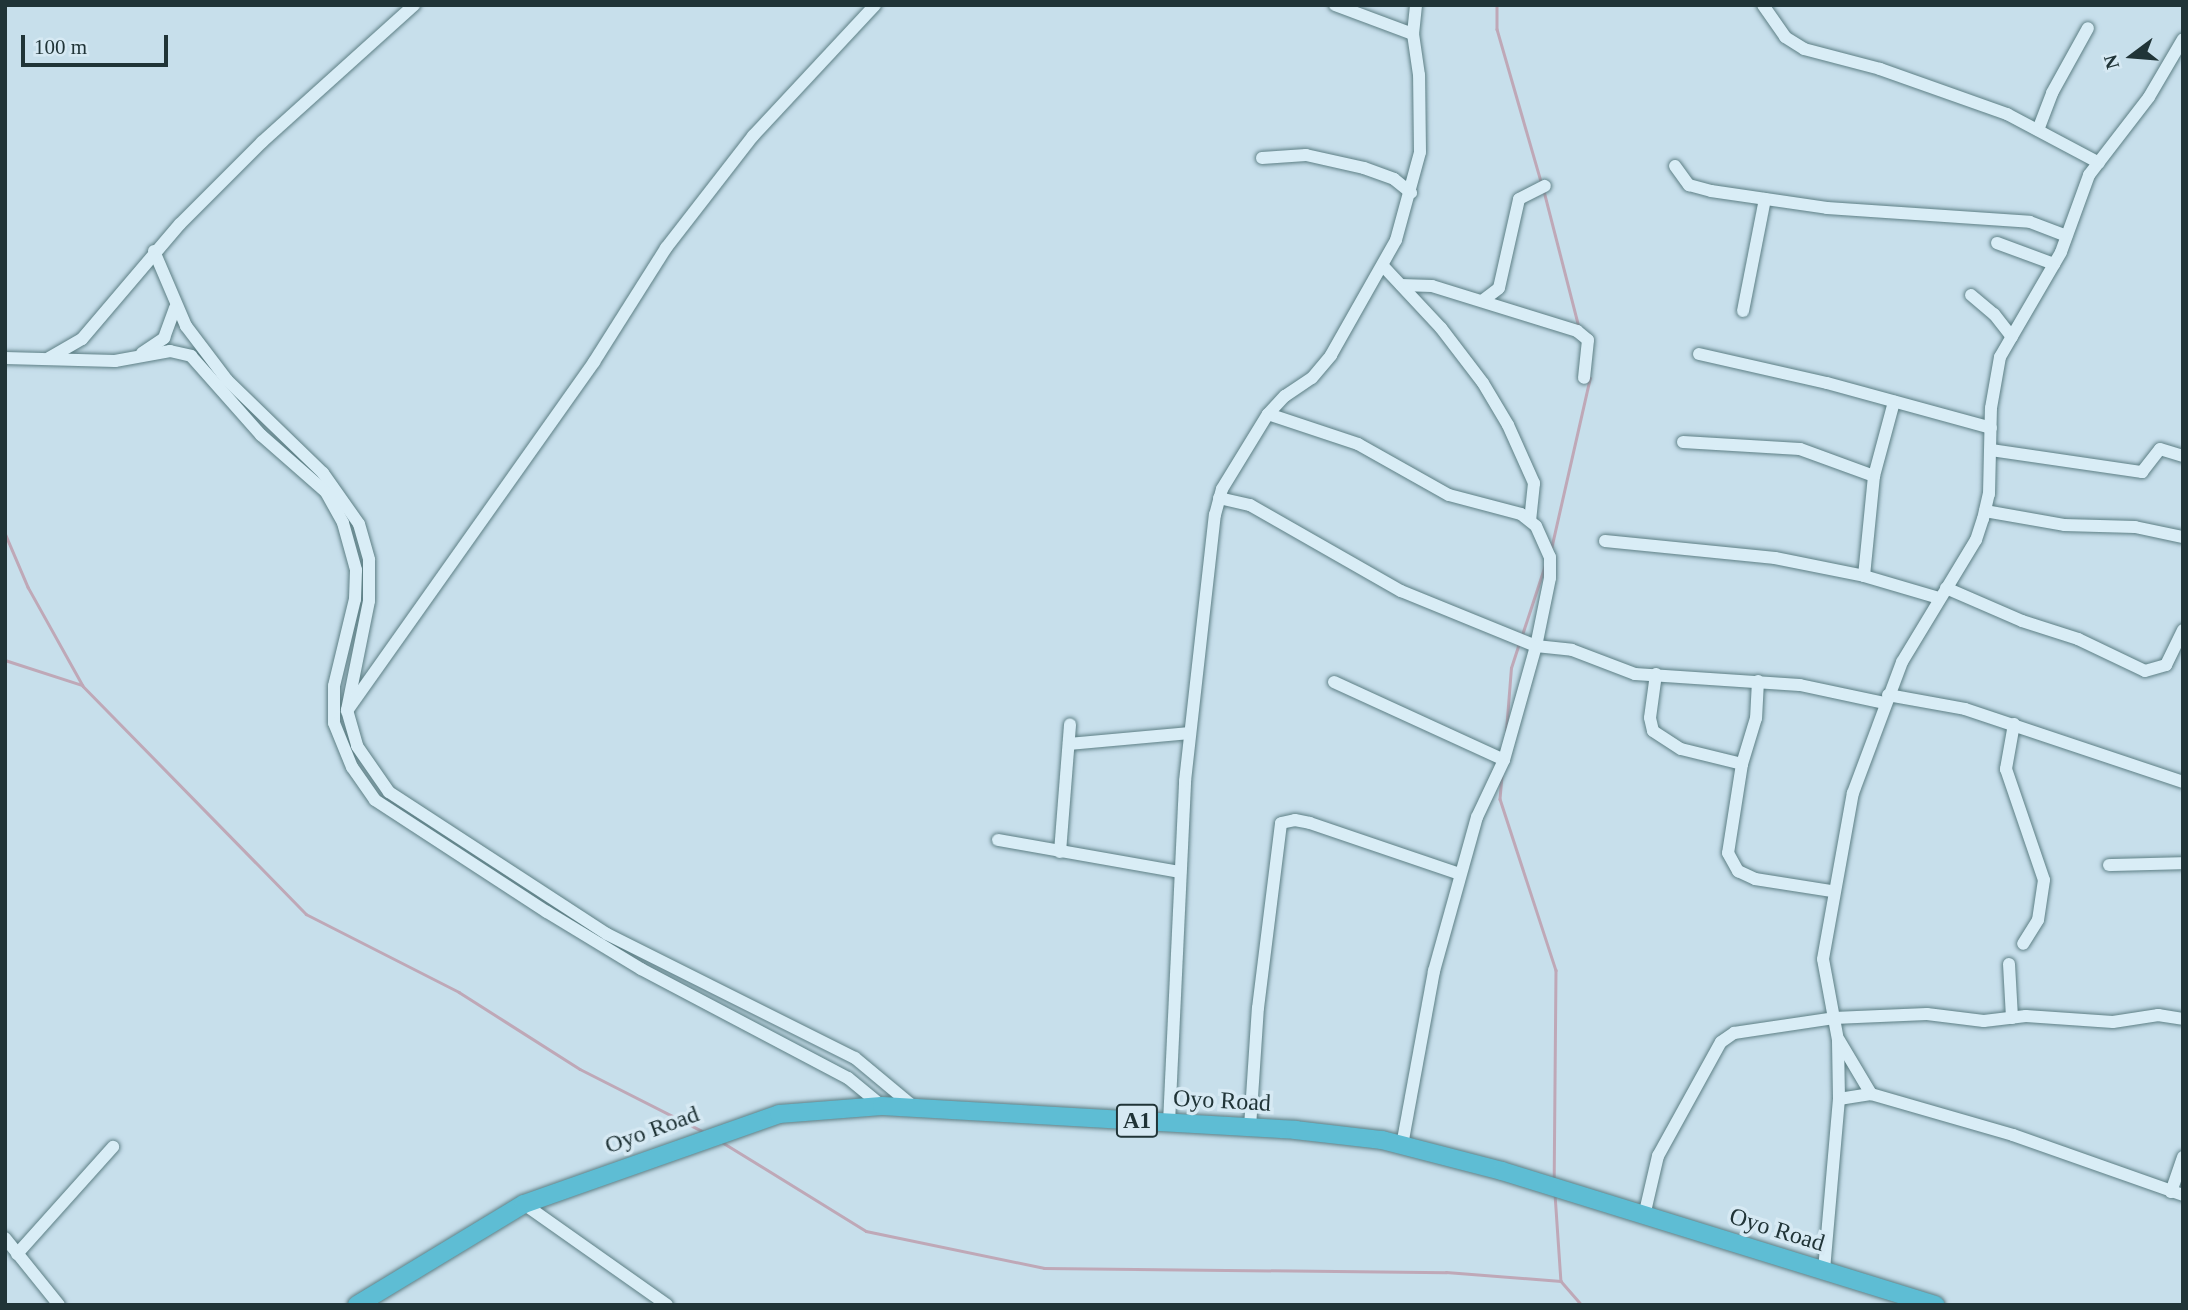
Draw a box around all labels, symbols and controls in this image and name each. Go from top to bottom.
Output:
scale bar [24,21,172,65]
north arrow [2097,21,2167,91]
text: 100 m [34,35,87,59]
text: N [2099,52,2123,71]
street label: Oyo Road [1172,1084,1272,1118]
street label: Oyo Road [601,1100,703,1160]
road number: A1 [1114,1102,1160,1140]
street label: Oyo Road [1726,1202,1828,1258]

